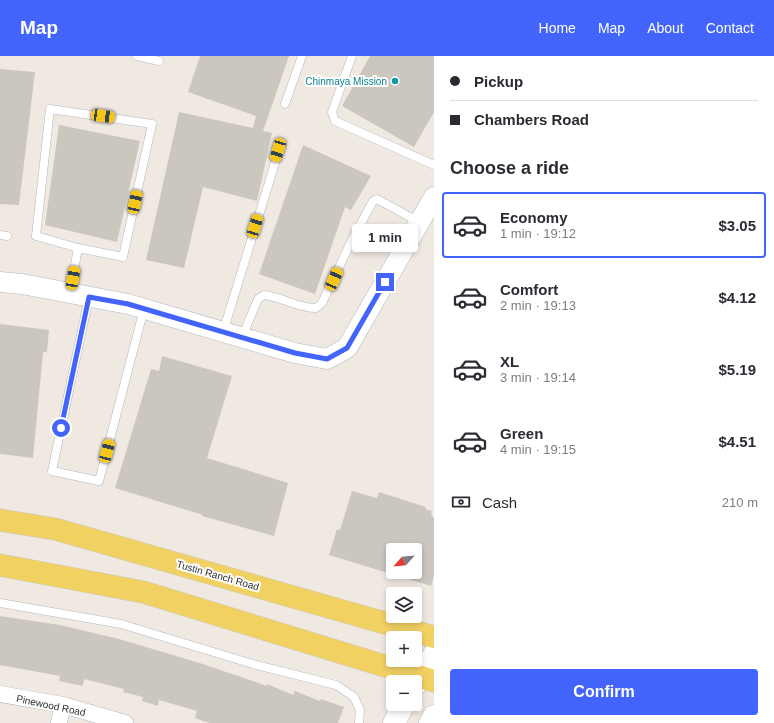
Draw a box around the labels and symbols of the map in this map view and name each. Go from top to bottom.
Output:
place label: Chinmaya Mission [305,76,387,87]
marker: Chinmaya Mission [390,76,400,86]
car [90,108,116,124]
car [269,137,287,163]
car [127,189,143,215]
car [246,213,264,239]
callout: 1 min [352,224,418,252]
car [65,265,81,291]
car [324,266,344,292]
route end [376,273,394,291]
route start [52,419,70,437]
car [98,438,116,464]
north arrow [386,543,422,579]
street label: Tustin Ranch Road [175,558,260,593]
street label: Pinewood Road [15,693,87,718]

